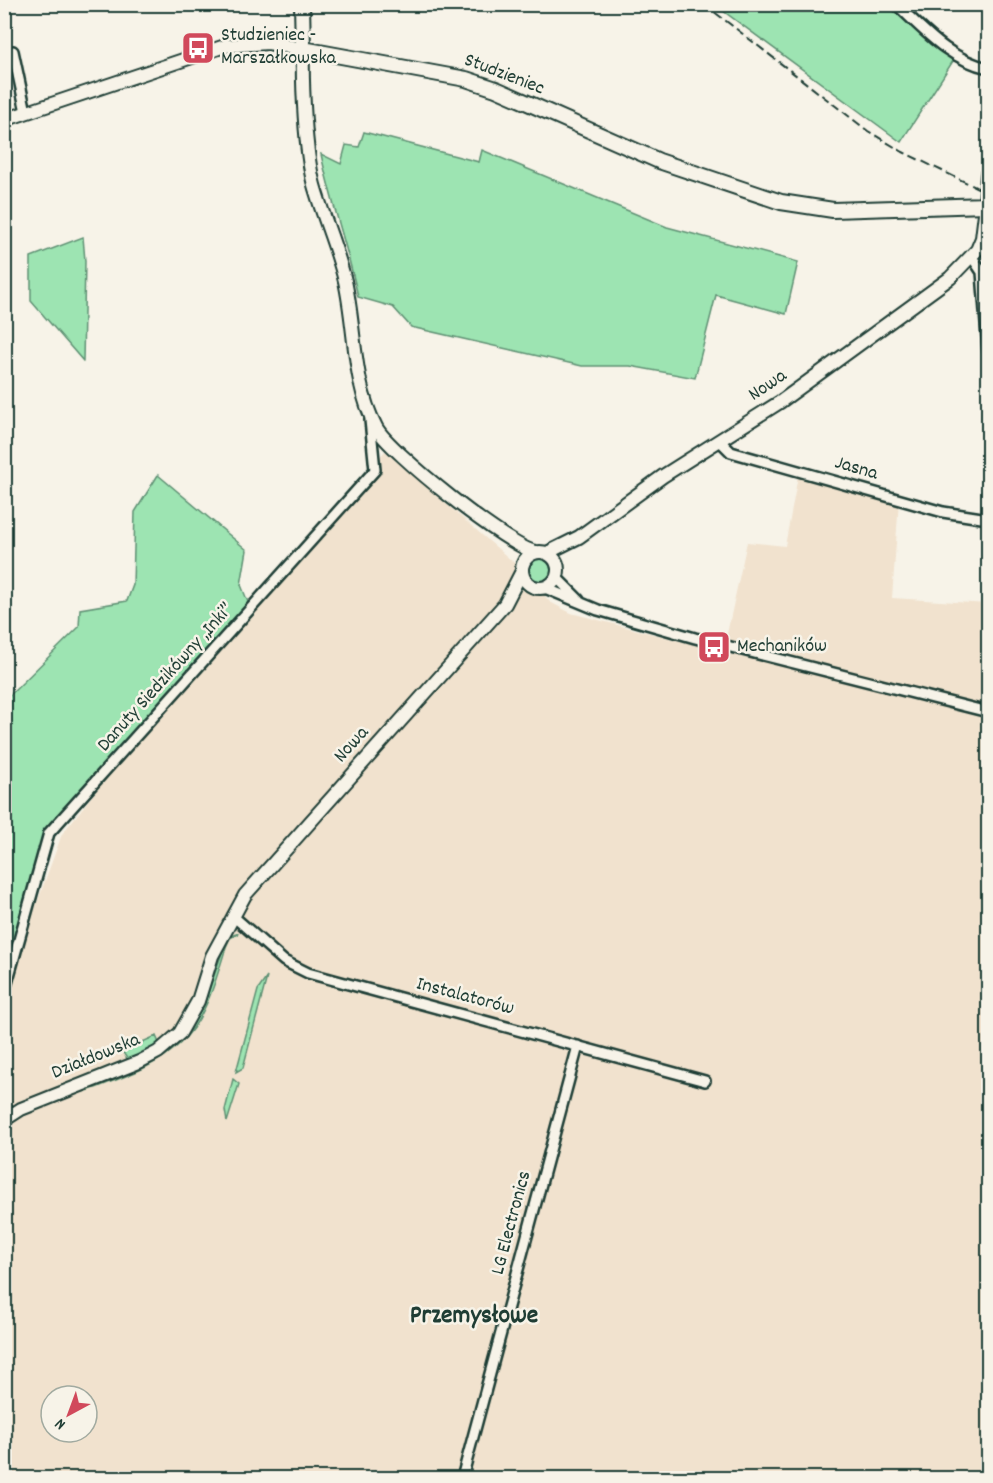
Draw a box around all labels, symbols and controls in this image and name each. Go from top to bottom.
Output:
place label: Studzieniec - Marszałkowska [221,22,337,73]
bus stop icon: Studzieniec - Marszałkowska [180,30,216,66]
street label: Studzieniec [460,47,548,103]
street label: Nowa [743,363,793,409]
street label: Jasna [831,450,881,489]
street label: Danuty Siedzikówny „Inki” [91,597,241,759]
bus stop icon: Mechaników [696,629,732,665]
place label: Mechaników [737,633,827,661]
street label: Nowa [328,720,377,770]
street label: Instalatorów [413,971,517,1024]
street label: Działdowska [48,1026,145,1087]
street label: LG Electronics [485,1168,539,1278]
district label: Przemysłowe [410,1298,538,1335]
north arrow [39,1384,99,1444]
text: N [50,1412,71,1435]

